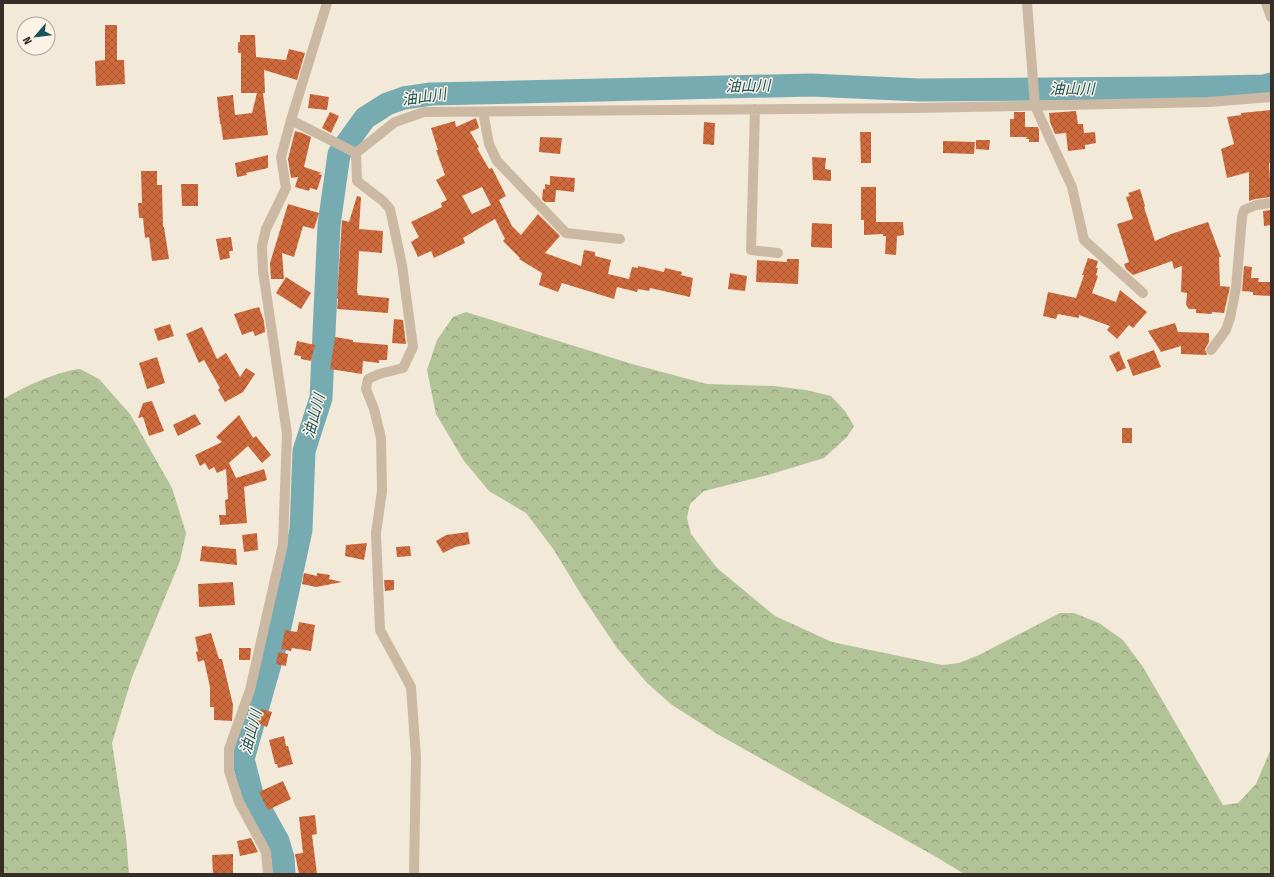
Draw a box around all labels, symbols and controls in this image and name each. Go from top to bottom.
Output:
north arrow [16,16,56,56]
text: N [20,34,35,46]
water label: 油山川 [725,77,773,95]
water label: 油山川 [1049,80,1096,98]
water label: 油山川 [400,85,450,109]
water label: 油山川 [299,390,329,440]
water label: 油山川 [236,706,266,756]

